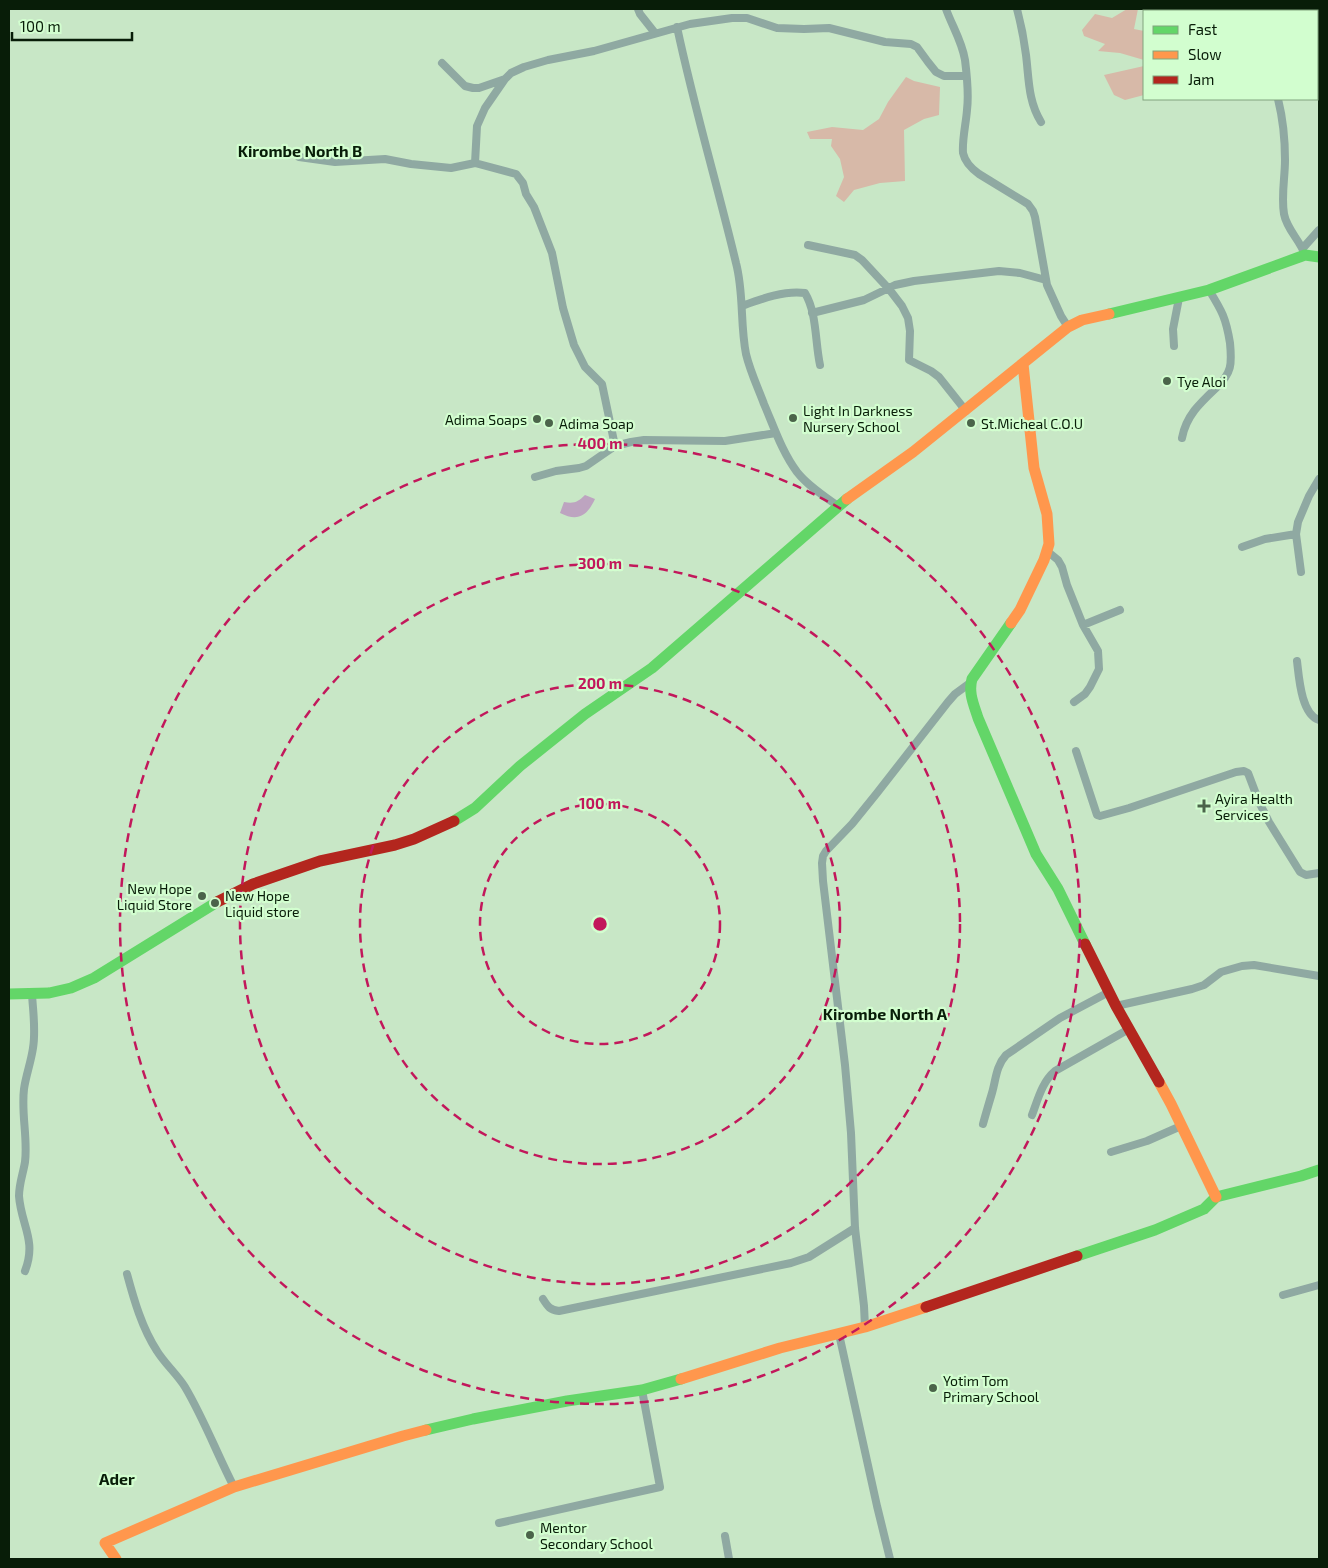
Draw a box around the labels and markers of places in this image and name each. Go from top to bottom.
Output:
place label: Tye Aloi [1177,373,1226,390]
marker: Tye Aloi [1161,375,1173,387]
place label: Light In Darkness Nursery School [803,402,913,435]
place label: Adima Soaps [445,411,527,428]
marker: Light In Darkness Nursery School [787,412,799,424]
marker: Adima Soaps [531,413,543,425]
place label: Adima Soap [559,415,634,432]
place label: St.Micheal C.O.U [981,415,1083,432]
marker: Adima Soap [543,417,555,429]
marker: St.Micheal C.O.U [965,417,977,429]
place label: Ayira Health Services [1215,790,1293,823]
marker: Ayira Health Services [1197,799,1211,813]
place label: New Hope Liquid Store [117,880,192,913]
place label: New Hope Liquid store [225,887,300,920]
marker: New Hope Liquid Store [196,890,208,902]
marker: New Hope Liquid store [209,897,221,909]
centre of rings [591,915,609,933]
place label: Yotim Tom Primary School [943,1372,1040,1405]
marker: Yotim Tom Primary School [927,1382,939,1394]
place label: Mentor Secondary School [540,1519,653,1552]
marker: Mentor Secondary School [524,1529,536,1541]

